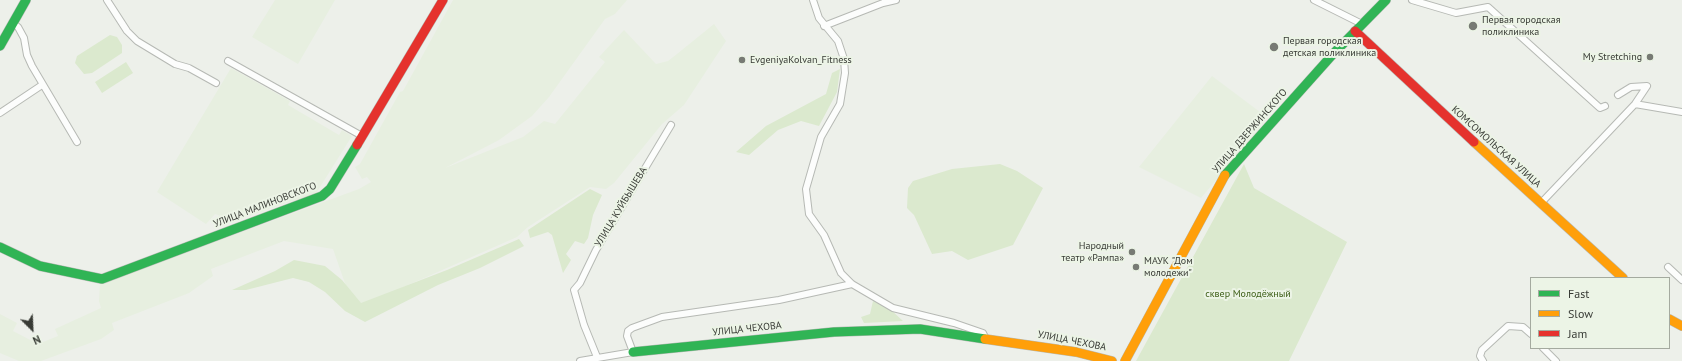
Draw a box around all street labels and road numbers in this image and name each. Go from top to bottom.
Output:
street label: УЛИЦА ДЗЕРЖИНСКОГО [1210,86,1290,176]
street label: КОМСОМОЛЬСКАЯ УЛИЦА [1449,104,1543,190]
street label: УЛИЦА КУЙБЫШЕВА [592,165,650,249]
street label: УЛИЦА МАЛИНОВСКОГО [212,180,318,230]
street label: УЛИЦА ЧЕХОВА [712,319,782,339]
street label: УЛИЦА ЧЕХОВА [1037,328,1107,354]

